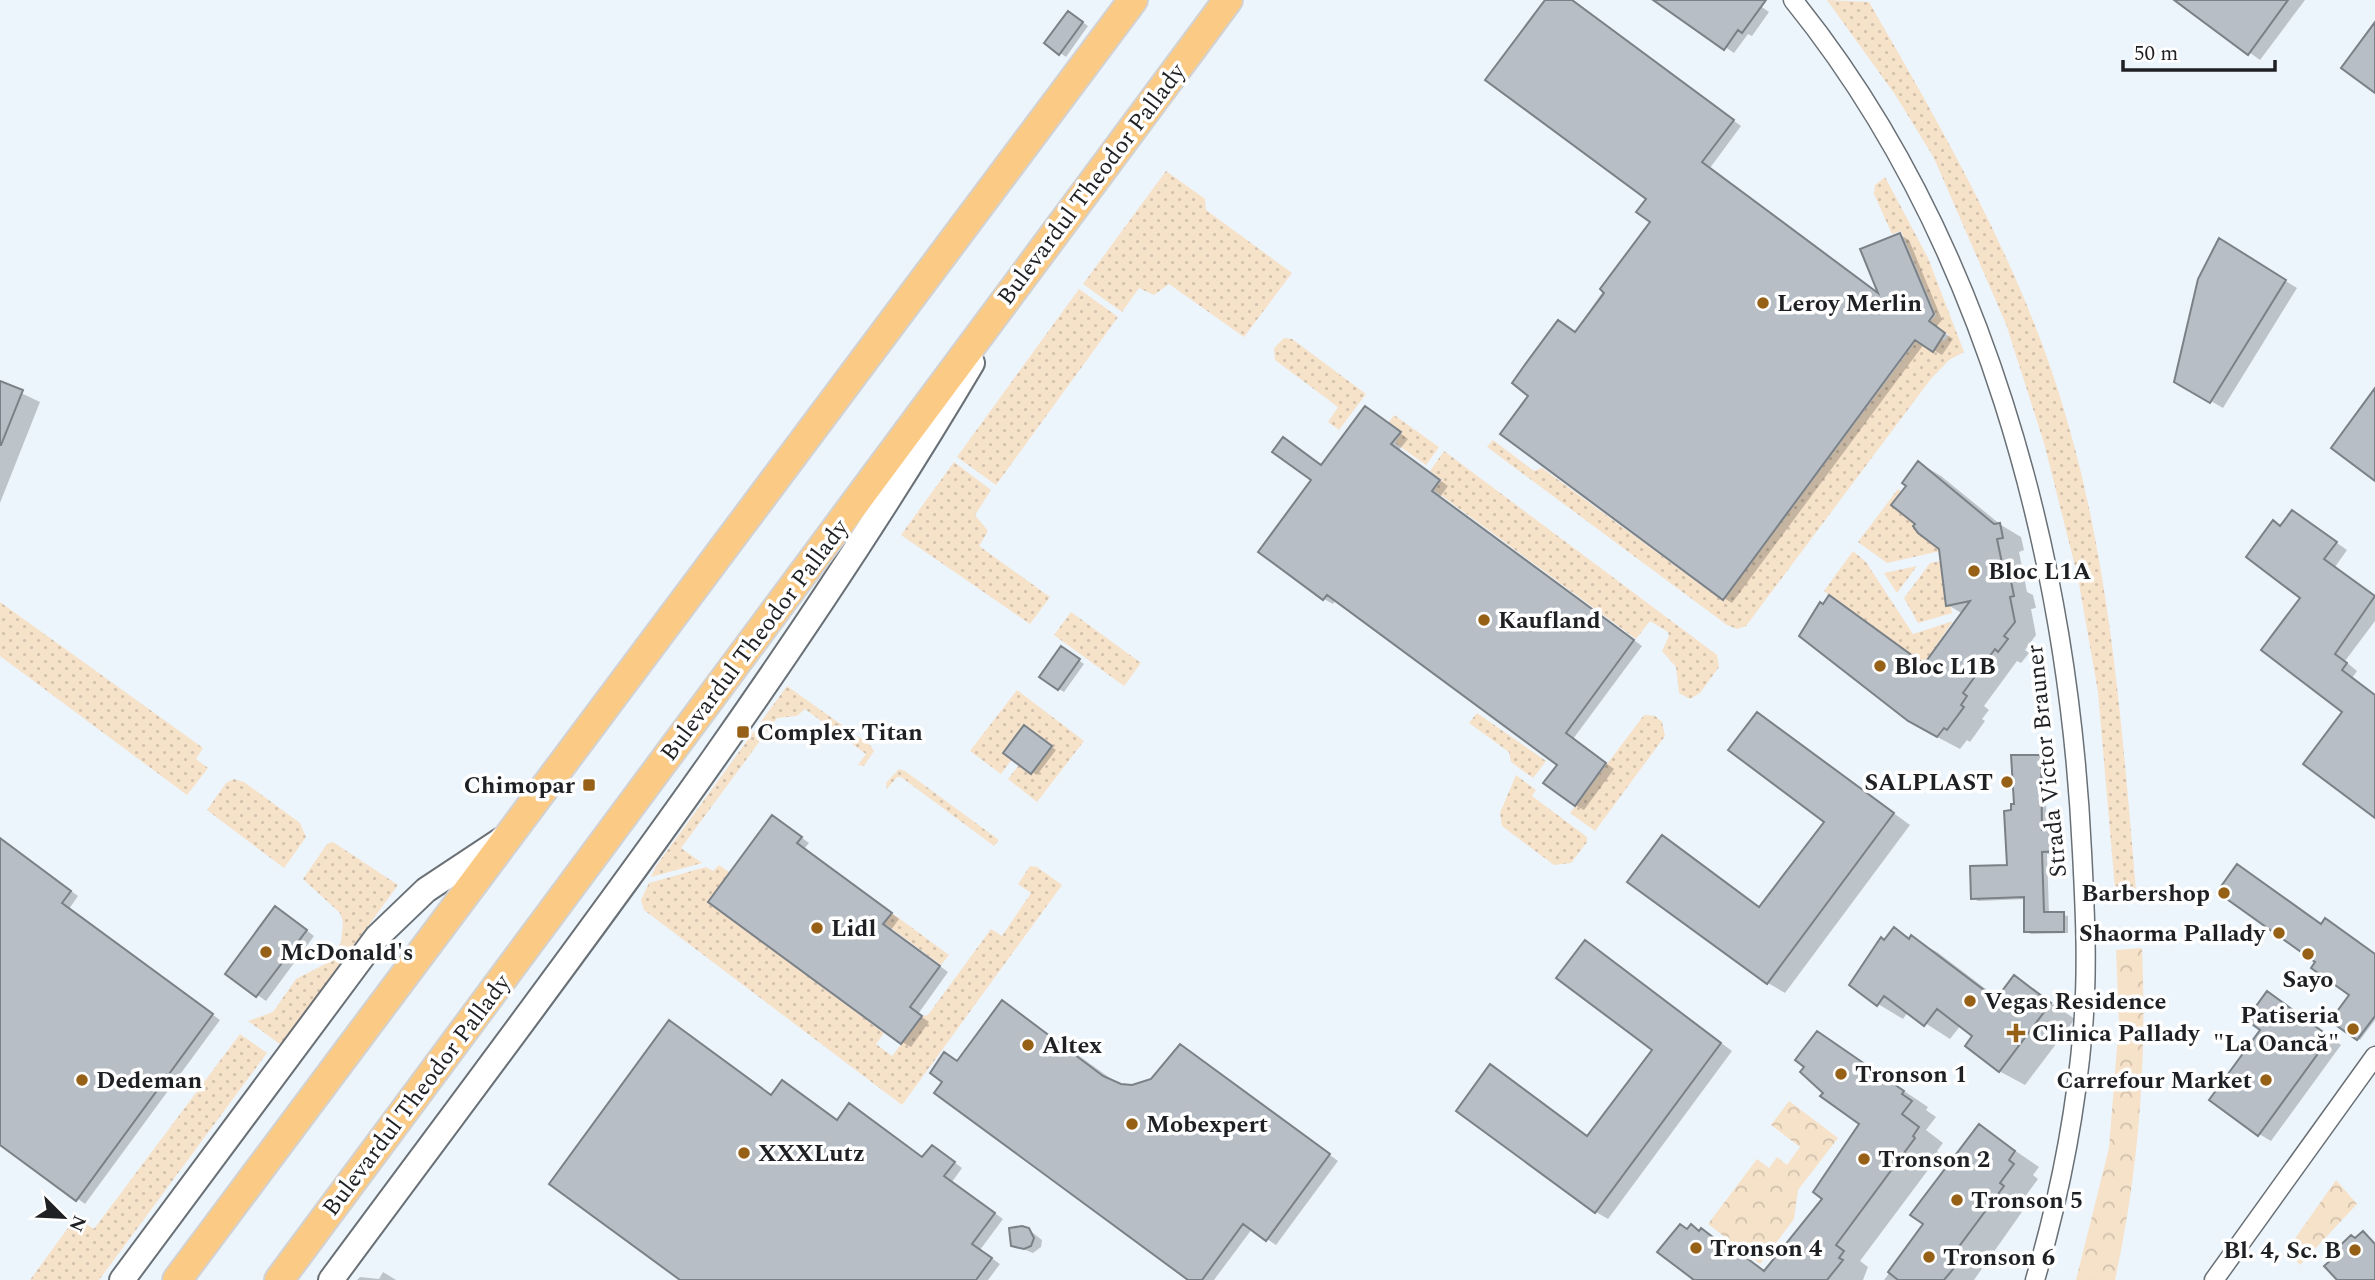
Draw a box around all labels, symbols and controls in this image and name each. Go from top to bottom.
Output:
scale bar [2123,28,2275,72]
text: 50 m [2134,38,2178,70]
street label: Bulevardul Theodor Pallady [989,55,1196,313]
place label: Leroy Merlin [1777,286,1922,322]
marker: Leroy Merlin [1755,295,1771,311]
street label: Bulevardul Theodor Pallady [652,511,859,769]
place label: Bloc L1A [1988,554,2092,590]
marker: Bloc L1A [1966,563,1982,579]
place label: Kaufland [1498,603,1601,639]
marker: Kaufland [1476,612,1492,628]
street label: Strada Victor Brauner [2017,643,2077,879]
place label: Bloc L1B [1894,649,1996,685]
marker: Bloc L1B [1872,658,1888,674]
place label: Complex Titan [757,715,923,751]
marker: Complex Titan [735,724,751,740]
place label: SALPLAST [1865,765,1993,801]
place label: Chimopar [464,768,576,804]
marker: SALPLAST [1999,774,2015,790]
marker: Chimopar [581,777,597,793]
place label: Barbershop [2081,876,2210,912]
marker: Barbershop [2216,885,2232,901]
place label: Lidl [831,911,877,947]
place label: Shaorma Pallady [2079,916,2267,952]
marker: Lidl [809,920,825,936]
marker: Shaorma Pallady [2271,925,2287,941]
place label: McDonald's [280,935,413,971]
marker: McDonald's [258,944,274,960]
marker: Sayo [2300,946,2316,962]
place label: Sayo [2283,962,2333,998]
street label: Bulevardul Theodor Pallady [314,966,521,1224]
place label: Vegas Residence [1984,984,2166,1020]
marker: Vegas Residence [1962,993,1978,1009]
place label: Patiseria "La Oancă" [2213,998,2340,1062]
place label: Clinica Pallady [2032,1016,2201,1052]
marker: Patiseria "La Oancă" [2345,1021,2361,1037]
marker: Clinica Pallady [2006,1023,2026,1043]
place label: Altex [1042,1028,1102,1064]
marker: Altex [1020,1037,1036,1053]
place label: Tronson 1 [1855,1057,1967,1093]
place label: Dedeman [96,1063,202,1099]
place label: Carrefour Market [2056,1063,2252,1099]
marker: Tronson 1 [1833,1066,1849,1082]
marker: Dedeman [74,1072,90,1088]
marker: Carrefour Market [2258,1072,2274,1088]
place label: Mobexpert [1146,1107,1268,1143]
marker: Mobexpert [1124,1116,1140,1132]
place label: XXXLutz [758,1136,865,1172]
place label: Tronson 2 [1878,1142,1990,1178]
marker: XXXLutz [736,1145,752,1161]
marker: Tronson 2 [1856,1151,1872,1167]
north arrow [28,1182,98,1252]
place label: Tronson 5 [1971,1183,2083,1219]
marker: Tronson 5 [1949,1192,1965,1208]
text: N [61,1210,94,1236]
place label: Tronson 4 [1710,1231,1823,1267]
place label: Bl. 4, Sc. B [2223,1233,2341,1269]
marker: Tronson 4 [1688,1240,1704,1256]
place label: Tronson 6 [1943,1240,2055,1276]
marker: Bl. 4, Sc. B [2347,1242,2363,1258]
marker: Tronson 6 [1921,1249,1937,1265]

